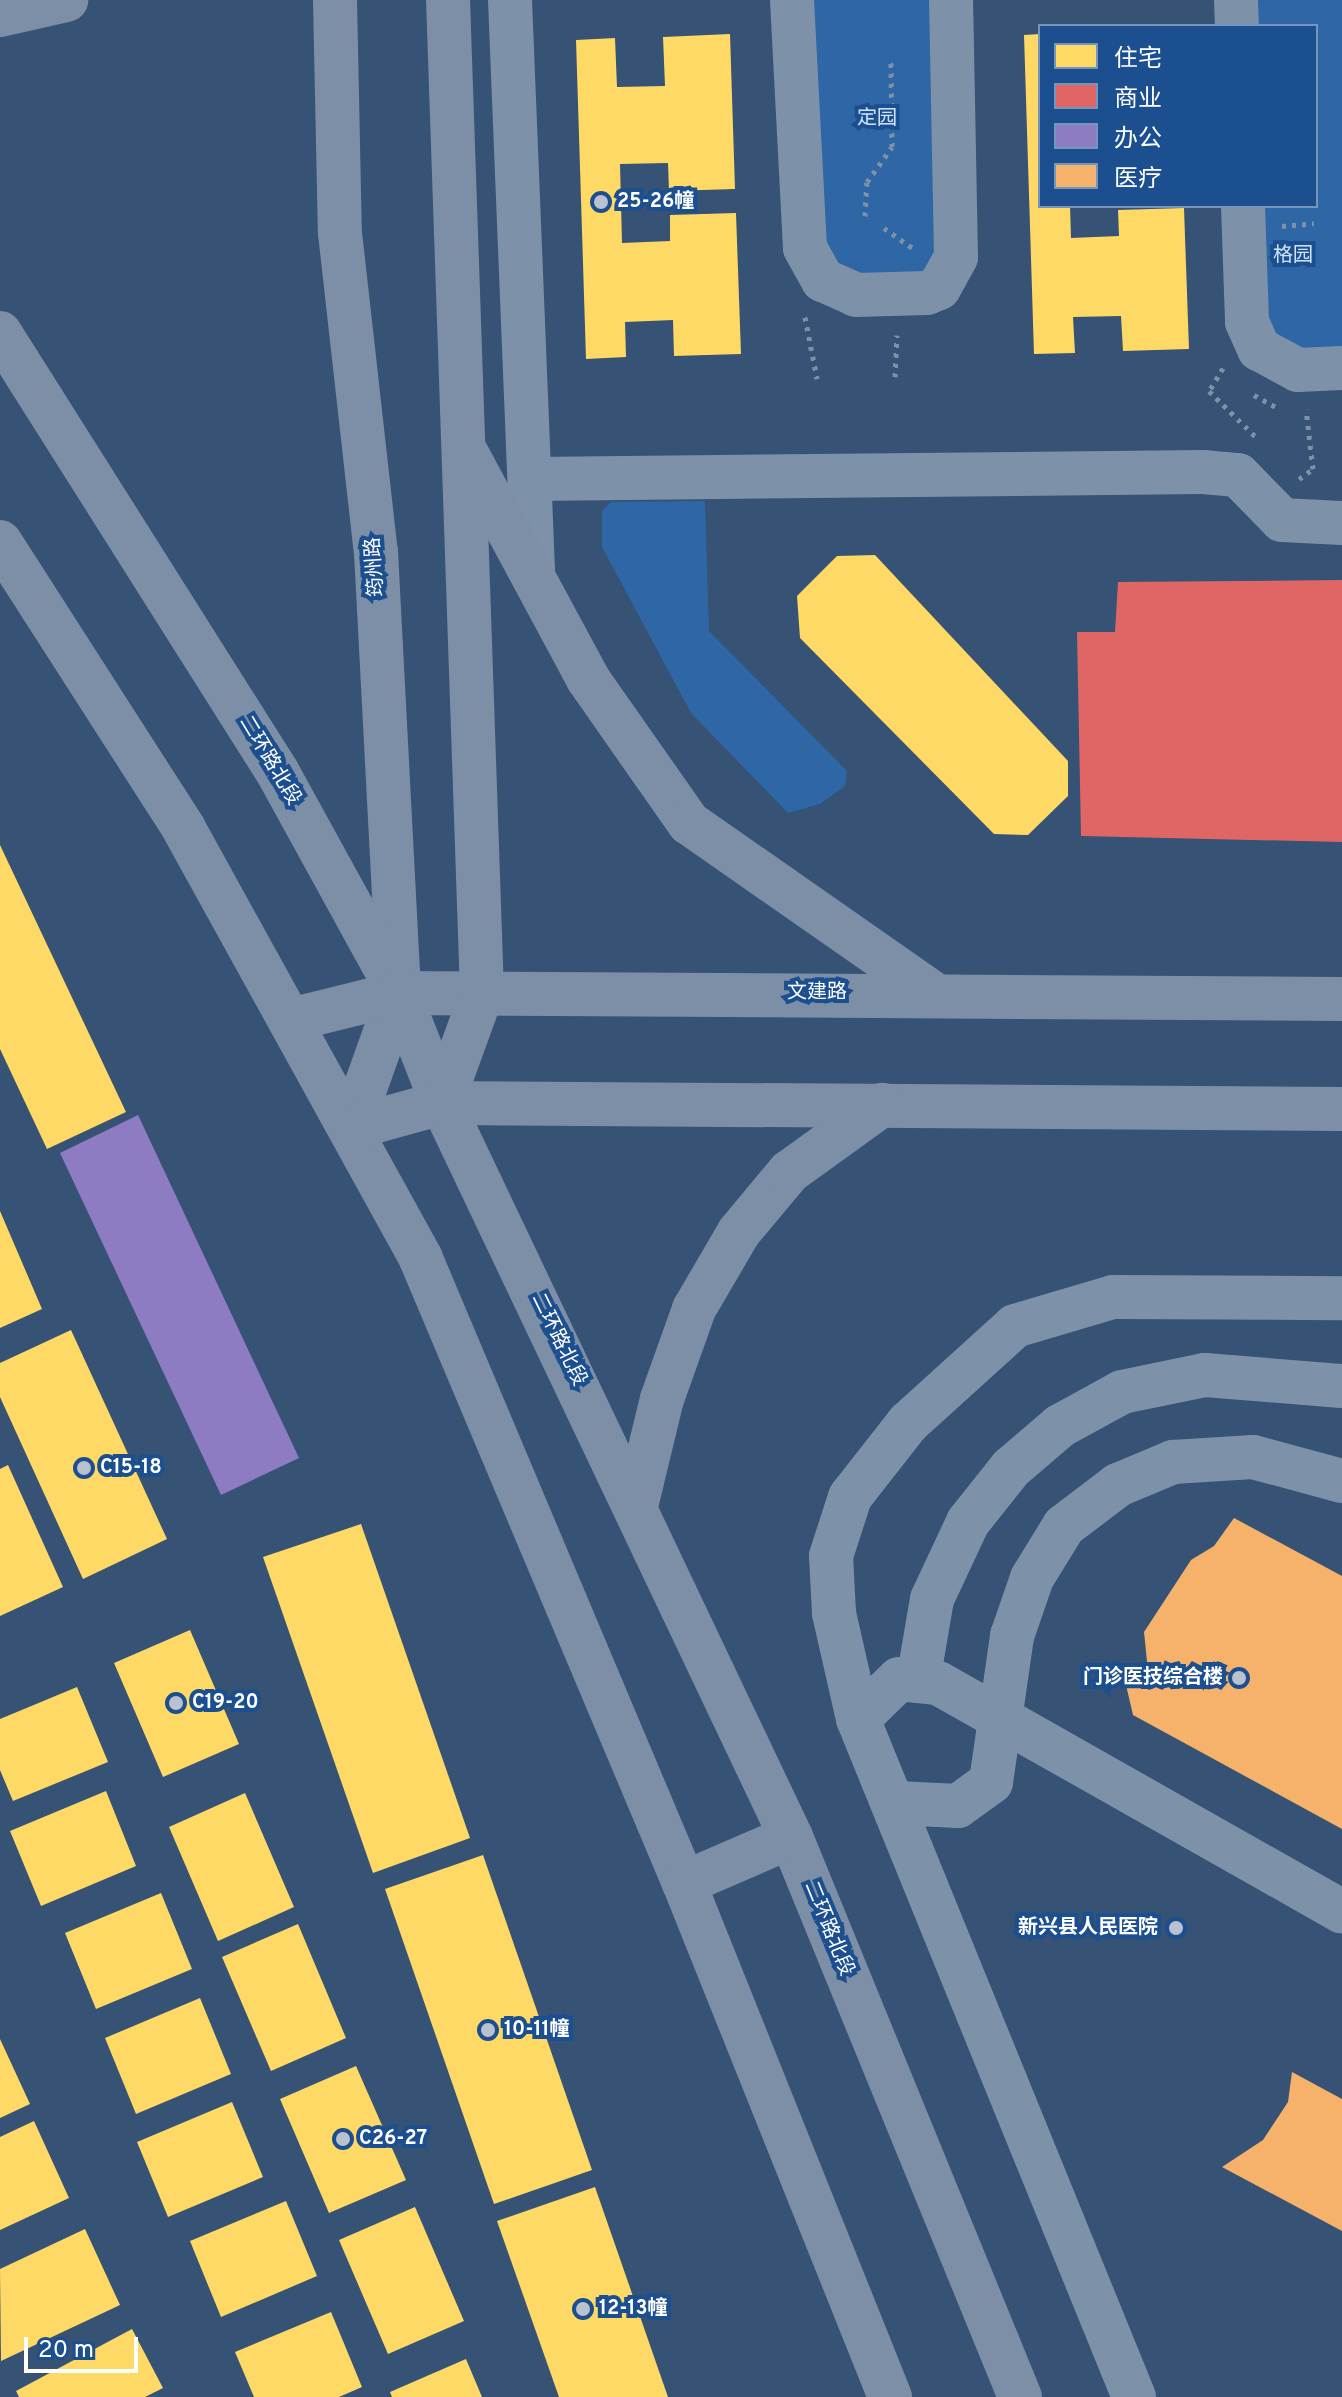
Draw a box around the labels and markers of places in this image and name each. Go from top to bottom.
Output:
place label: 25-26幢 [617,190,694,214]
marker: 25-26幢 [592,193,610,211]
place label: C15-18 [100,1456,162,1480]
marker: C15-18 [75,1459,93,1477]
place label: 门诊医技综合楼 [1083,1666,1223,1690]
marker: 门诊医技综合楼 [1230,1669,1248,1687]
place label: C19-20 [192,1691,259,1715]
marker: C19-20 [167,1694,185,1712]
place label: 新兴县人民医院 [1018,1916,1158,1940]
marker: 新兴县人民医院 [1165,1917,1187,1939]
place label: 10-11幢 [504,2018,569,2042]
marker: 10-11幢 [479,2021,497,2039]
place label: C26-27 [359,2127,427,2151]
marker: C26-27 [334,2130,352,2148]
place label: 12-13幢 [599,2297,668,2321]
marker: 12-13幢 [574,2300,592,2318]

